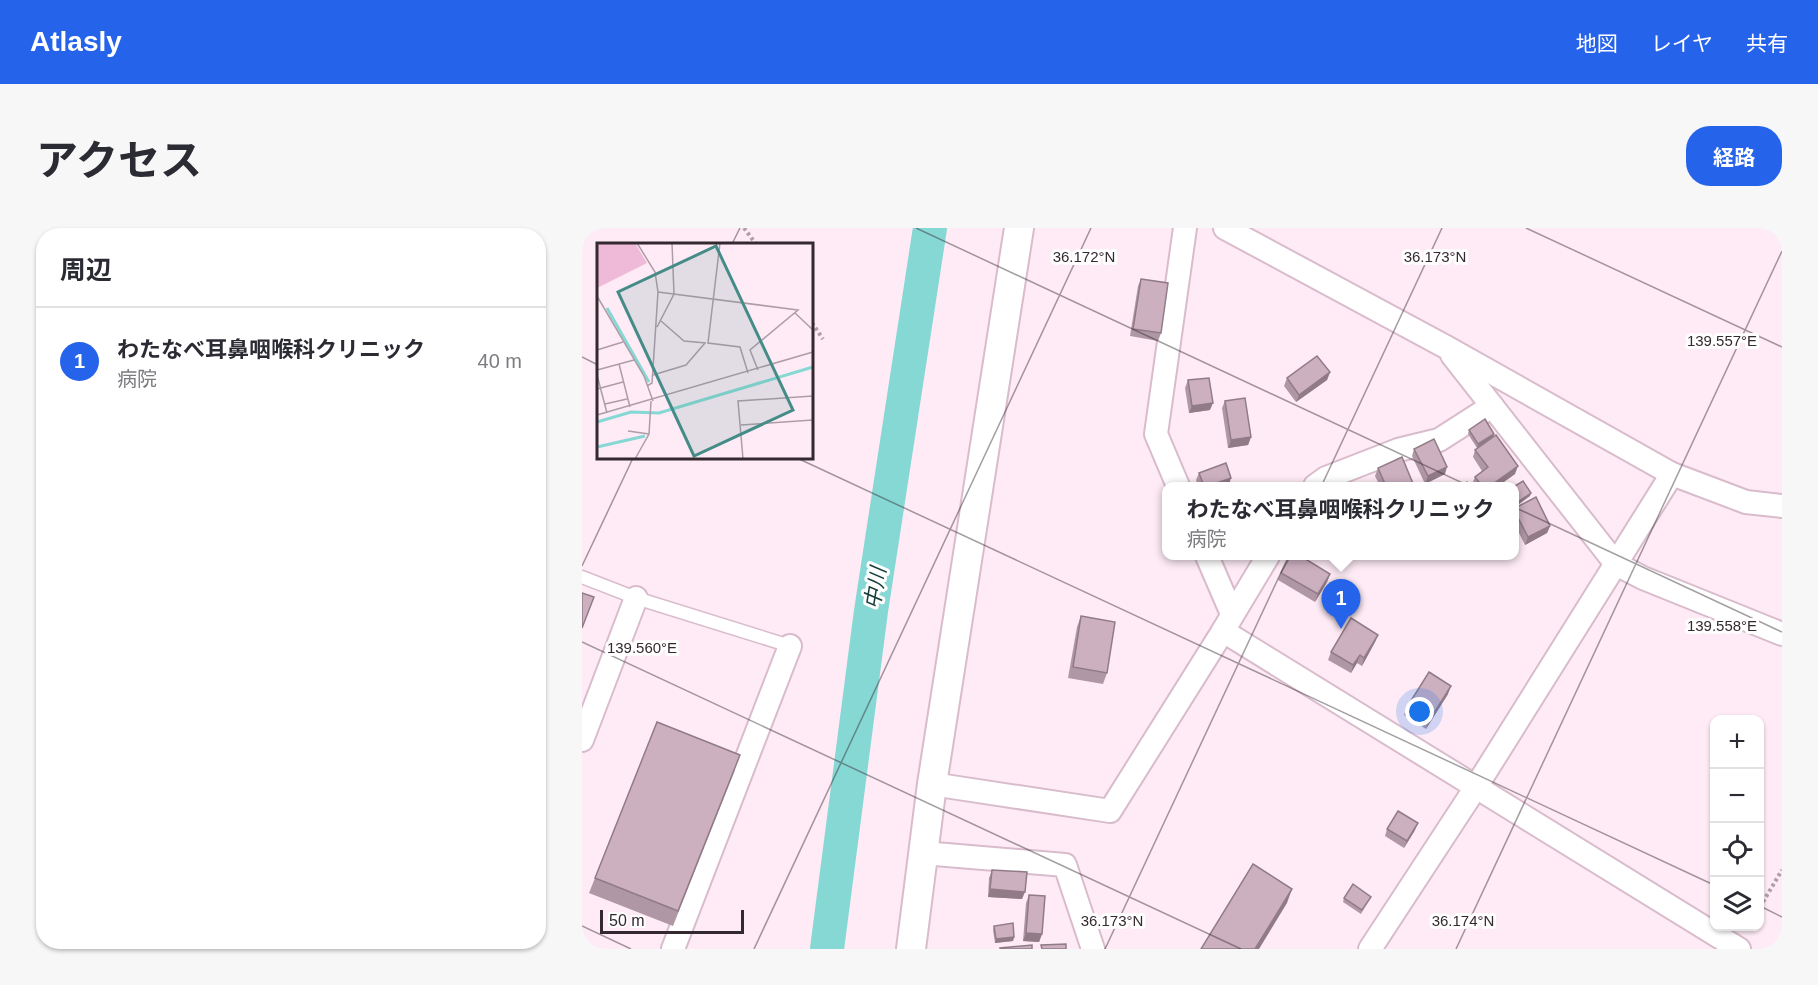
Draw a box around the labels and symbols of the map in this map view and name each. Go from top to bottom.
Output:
inset map [597,243,813,459]
text: 36.172°N [1053,248,1115,265]
text: 36.173°N [1404,248,1466,265]
text: 139.557°E [1687,332,1757,349]
water label: 中川 [860,563,890,611]
pin: 1 [1322,580,1360,629]
text: 139.558°E [1687,617,1757,634]
text: 139.560°E [607,639,677,656]
your location [1405,697,1434,726]
scale bar [600,907,744,934]
text: 36.173°N [1081,912,1143,929]
text: 36.174°N [1432,912,1494,929]

